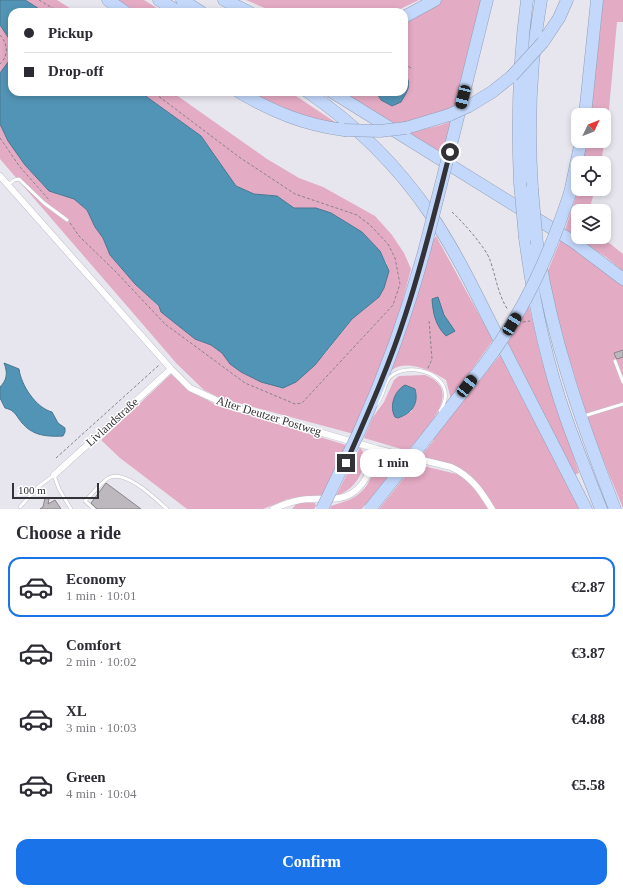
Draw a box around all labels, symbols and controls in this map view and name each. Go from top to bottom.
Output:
text: Pickup [48,25,93,41]
text: Drop-off [48,63,104,79]
car [454,84,472,110]
north arrow [571,108,611,148]
map controls [571,108,611,244]
route start [441,143,459,161]
button: locate [571,156,611,196]
button: layers [571,204,611,244]
car [501,311,523,337]
car [455,373,479,399]
street label: Alter Deutzer Postweg [215,393,323,439]
street label: Livlandstraße [83,395,141,449]
callout: 1 min [360,449,426,477]
route end [337,454,355,472]
text: 1 min [377,455,409,470]
scale bar [12,481,99,500]
text: 100 m [18,484,46,496]
text: Choose a ride [16,523,121,543]
icon: car [18,569,54,605]
text: Economy [66,571,126,587]
text: €2.87 [571,579,605,595]
text: 1 min · 10:01 [66,588,136,603]
icon: car [18,635,54,671]
text: Comfort [66,637,121,653]
text: €3.87 [571,645,605,661]
text: 2 min · 10:02 [66,654,136,669]
icon: car [18,701,54,737]
text: XL [66,703,87,719]
text: €4.88 [571,711,605,727]
text: 3 min · 10:03 [66,720,136,735]
icon: car [18,767,54,803]
text: Green [66,769,106,785]
text: €5.58 [571,777,605,793]
text: 4 min · 10:04 [66,786,136,801]
button: Confirm [16,839,607,885]

